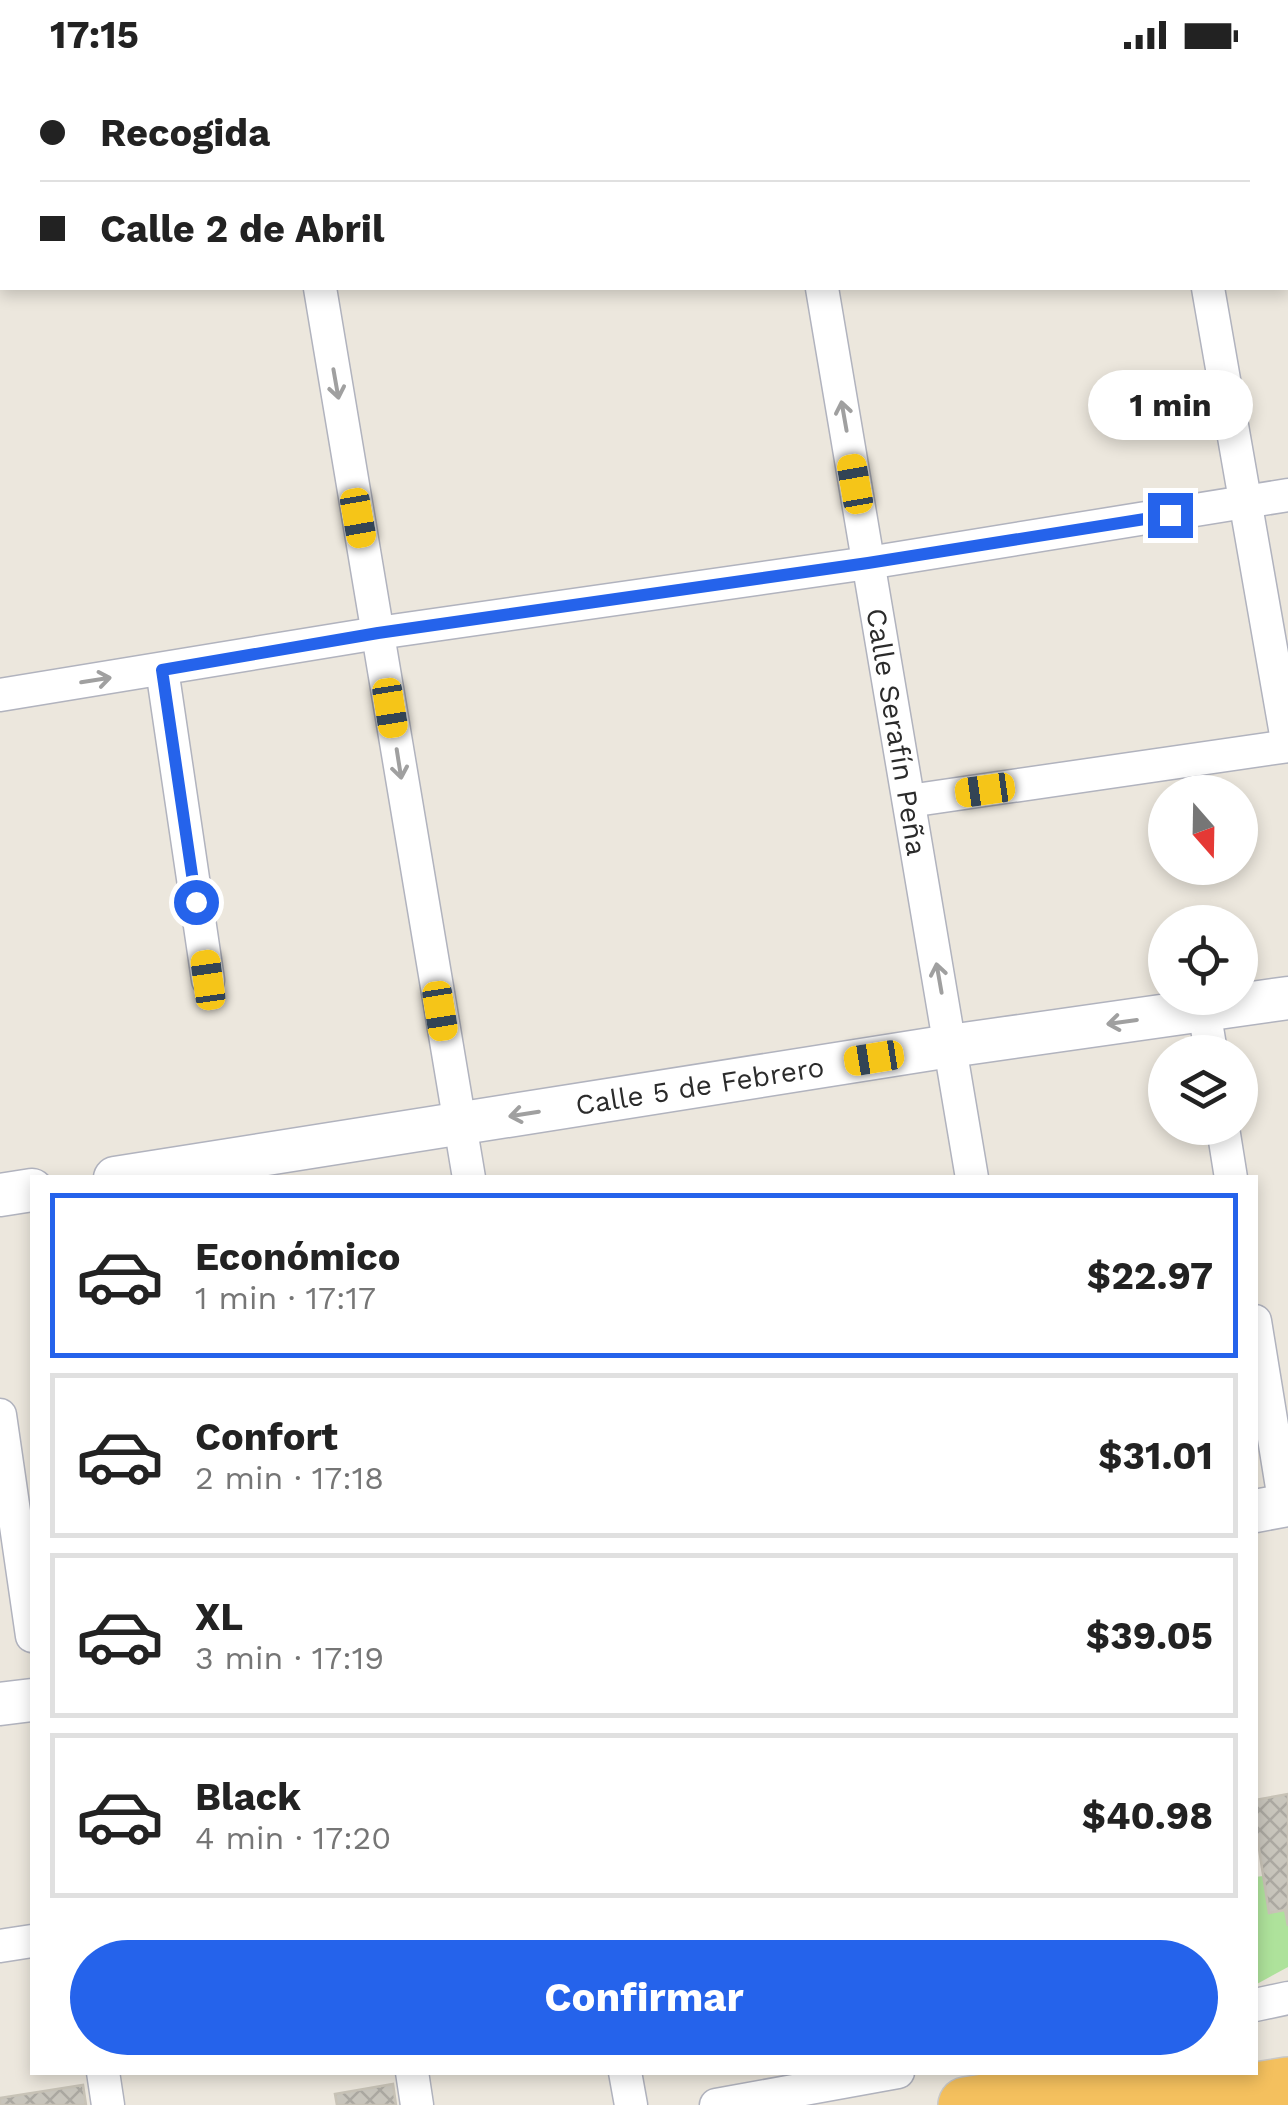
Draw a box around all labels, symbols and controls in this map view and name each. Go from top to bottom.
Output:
text: 17:15 [50,13,139,57]
text: Recogida [100,111,270,155]
text: Calle 2 de Abril [100,207,384,251]
one-way arrow [327,367,346,399]
callout: 1 min [1088,370,1252,440]
text: 1 min [1129,386,1212,424]
one-way arrow [834,400,853,433]
car [835,452,875,516]
car [338,486,378,550]
route end [1148,493,1193,538]
street label: Calle Serafín Peña [859,606,933,858]
one-way arrow [80,670,112,689]
car [370,676,410,740]
one-way arrow [390,747,409,779]
car [953,771,1017,809]
north arrow [1148,775,1258,885]
map controls [1148,775,1258,1145]
route start [174,880,219,925]
button: locate [1148,905,1258,1015]
car [189,948,227,1012]
one-way arrow [929,962,947,995]
car [420,979,460,1043]
one-way arrow [1107,1013,1139,1031]
button: layers [1148,1035,1258,1145]
car [842,1038,906,1078]
street label: Calle 5 de Febrero [573,1050,827,1122]
one-way arrow [509,1105,541,1124]
icon: car [75,1231,165,1321]
text: Económico [195,1235,400,1279]
text: $22.97 [1087,1254,1213,1298]
text: 1 min · 17:17 [195,1279,376,1317]
icon: car [75,1411,165,1501]
text: Confort [195,1415,338,1459]
text: $31.01 [1098,1434,1213,1478]
text: 2 min · 17:18 [195,1459,384,1497]
icon: car [75,1591,165,1681]
text: XL [195,1595,243,1639]
text: $39.05 [1086,1614,1213,1658]
text: 3 min · 17:19 [195,1639,384,1677]
icon: car [75,1771,165,1861]
text: Black [195,1775,301,1819]
text: $40.98 [1082,1794,1213,1838]
text: 4 min · 17:20 [195,1819,391,1857]
button: Confirmar [70,1940,1218,2055]

